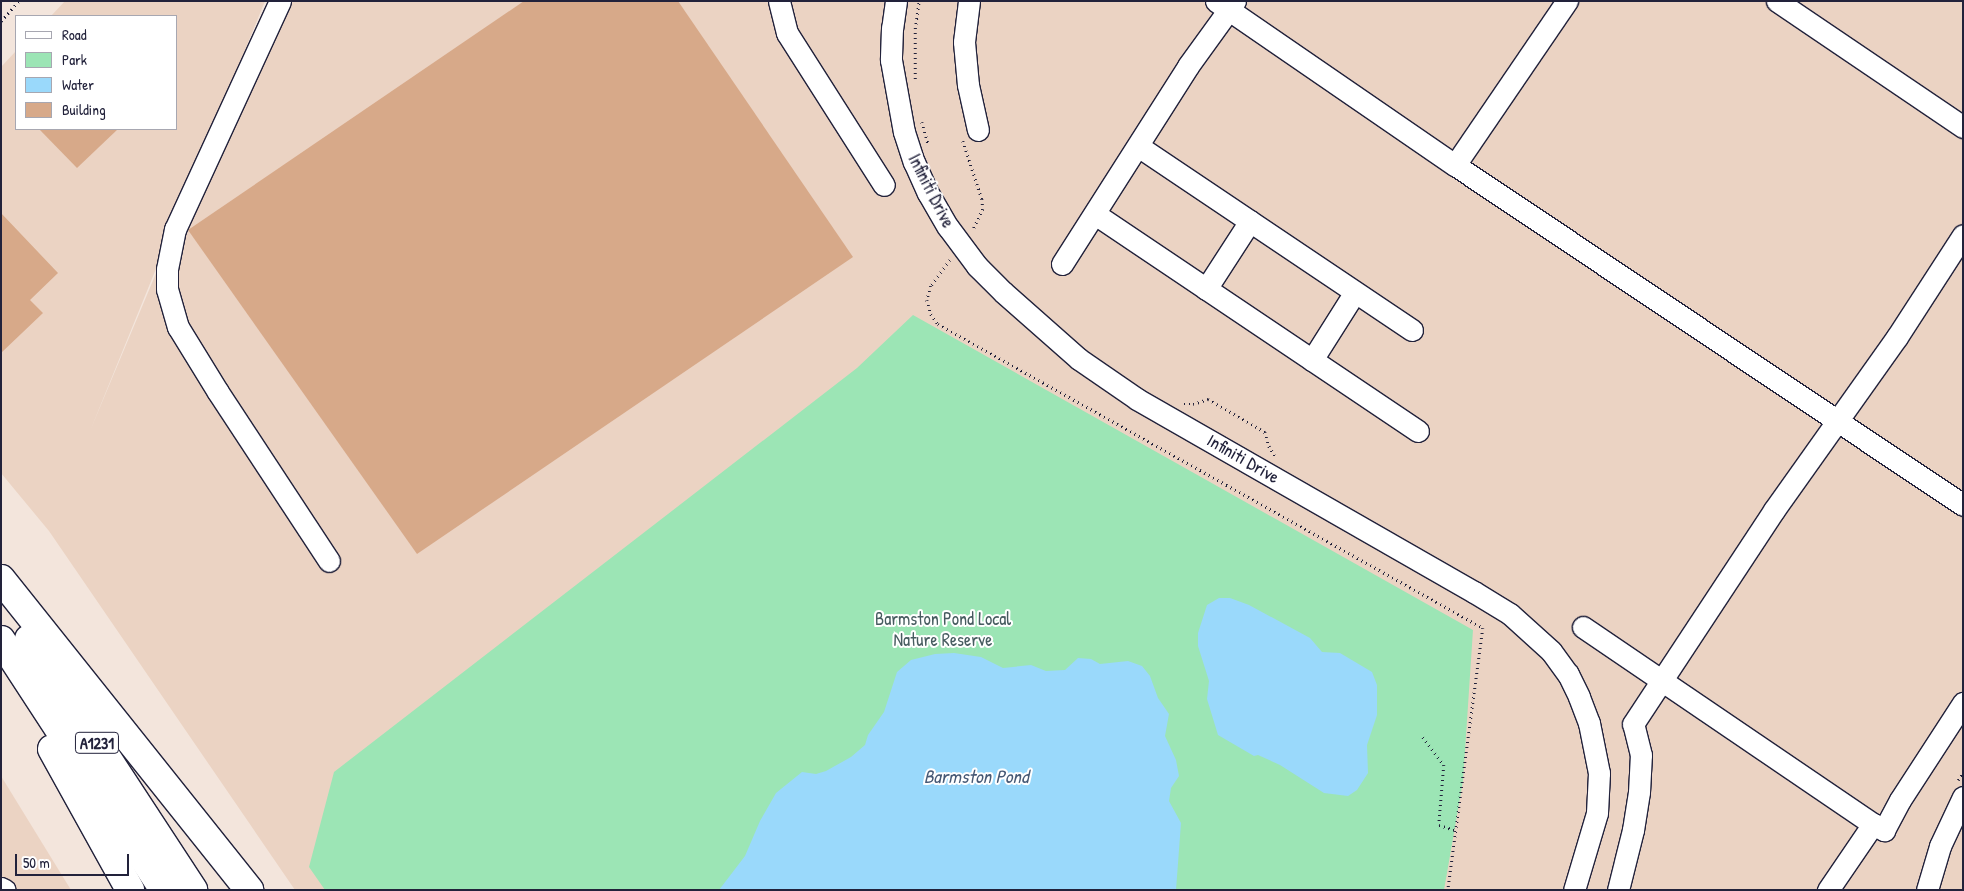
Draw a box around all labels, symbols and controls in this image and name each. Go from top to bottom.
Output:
legend [15,15,178,130]
text: Road [62,24,87,45]
text: Park [62,49,87,70]
text: Water [62,74,94,95]
text: Building [62,99,106,120]
street label: Infiniti Drive [903,150,959,232]
street label: Infiniti Drive [1203,430,1283,488]
park label: Barmston Pond Local Nature Reserve [875,609,1011,652]
road number: A1231 [74,730,120,756]
water label: Barmston Pond [924,766,1028,788]
scale bar [18,844,131,876]
text: 50 m [23,852,50,873]

